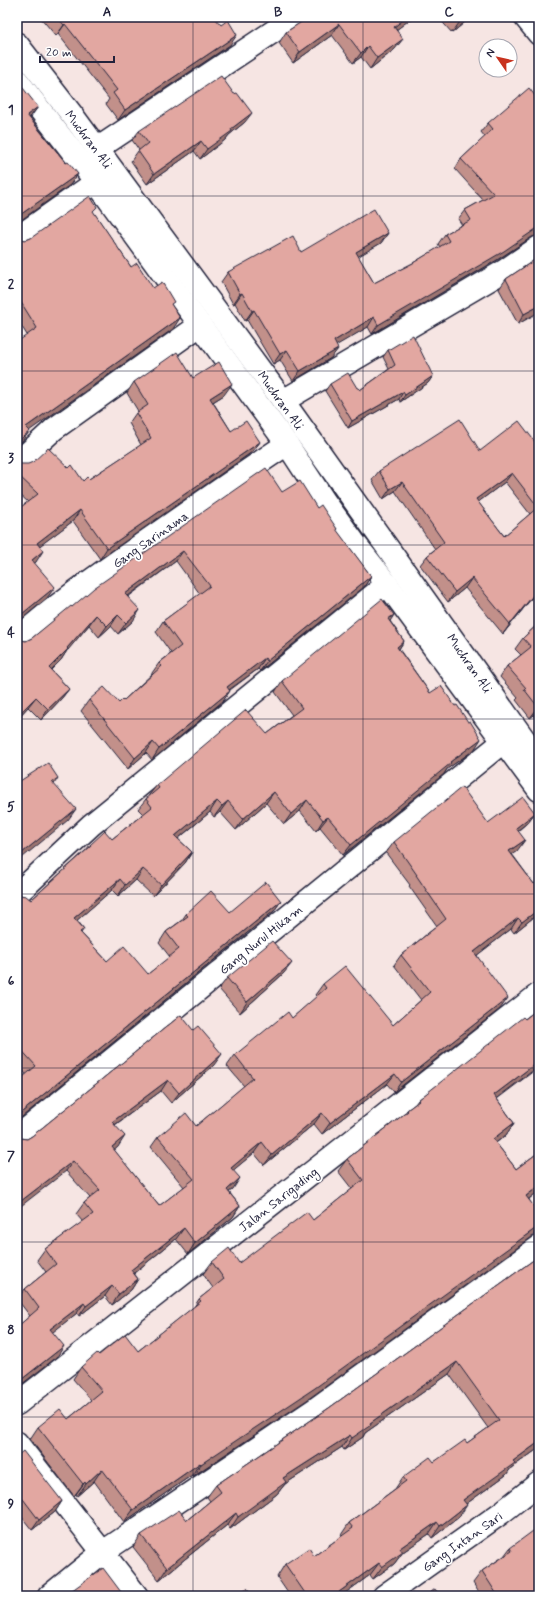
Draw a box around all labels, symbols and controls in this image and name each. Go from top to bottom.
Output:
text: A [103,4,111,21]
text: B [274,4,283,21]
text: C [444,4,454,21]
scale bar [40,38,114,64]
north arrow [478,38,518,78]
text: 20 m [46,45,72,61]
text: N [483,46,498,60]
text: 1 [8,102,14,119]
street label: Muchran Ali [60,107,116,173]
text: 2 [8,276,15,293]
street label: Muchran Ali [253,368,307,434]
text: 3 [8,450,14,467]
street label: Gang Sarinama [110,508,193,573]
text: 4 [7,625,15,642]
street label: Muchran Ali [442,631,496,697]
text: 5 [7,799,15,816]
street label: Gang Nurul Hikam [216,901,307,980]
text: 6 [8,973,15,990]
text: 7 [7,1148,15,1165]
street label: Jalan Sarigading [236,1164,323,1237]
text: 8 [7,1322,15,1339]
text: 9 [8,1496,15,1513]
street label: Gang Intan Sari [419,1508,507,1577]

